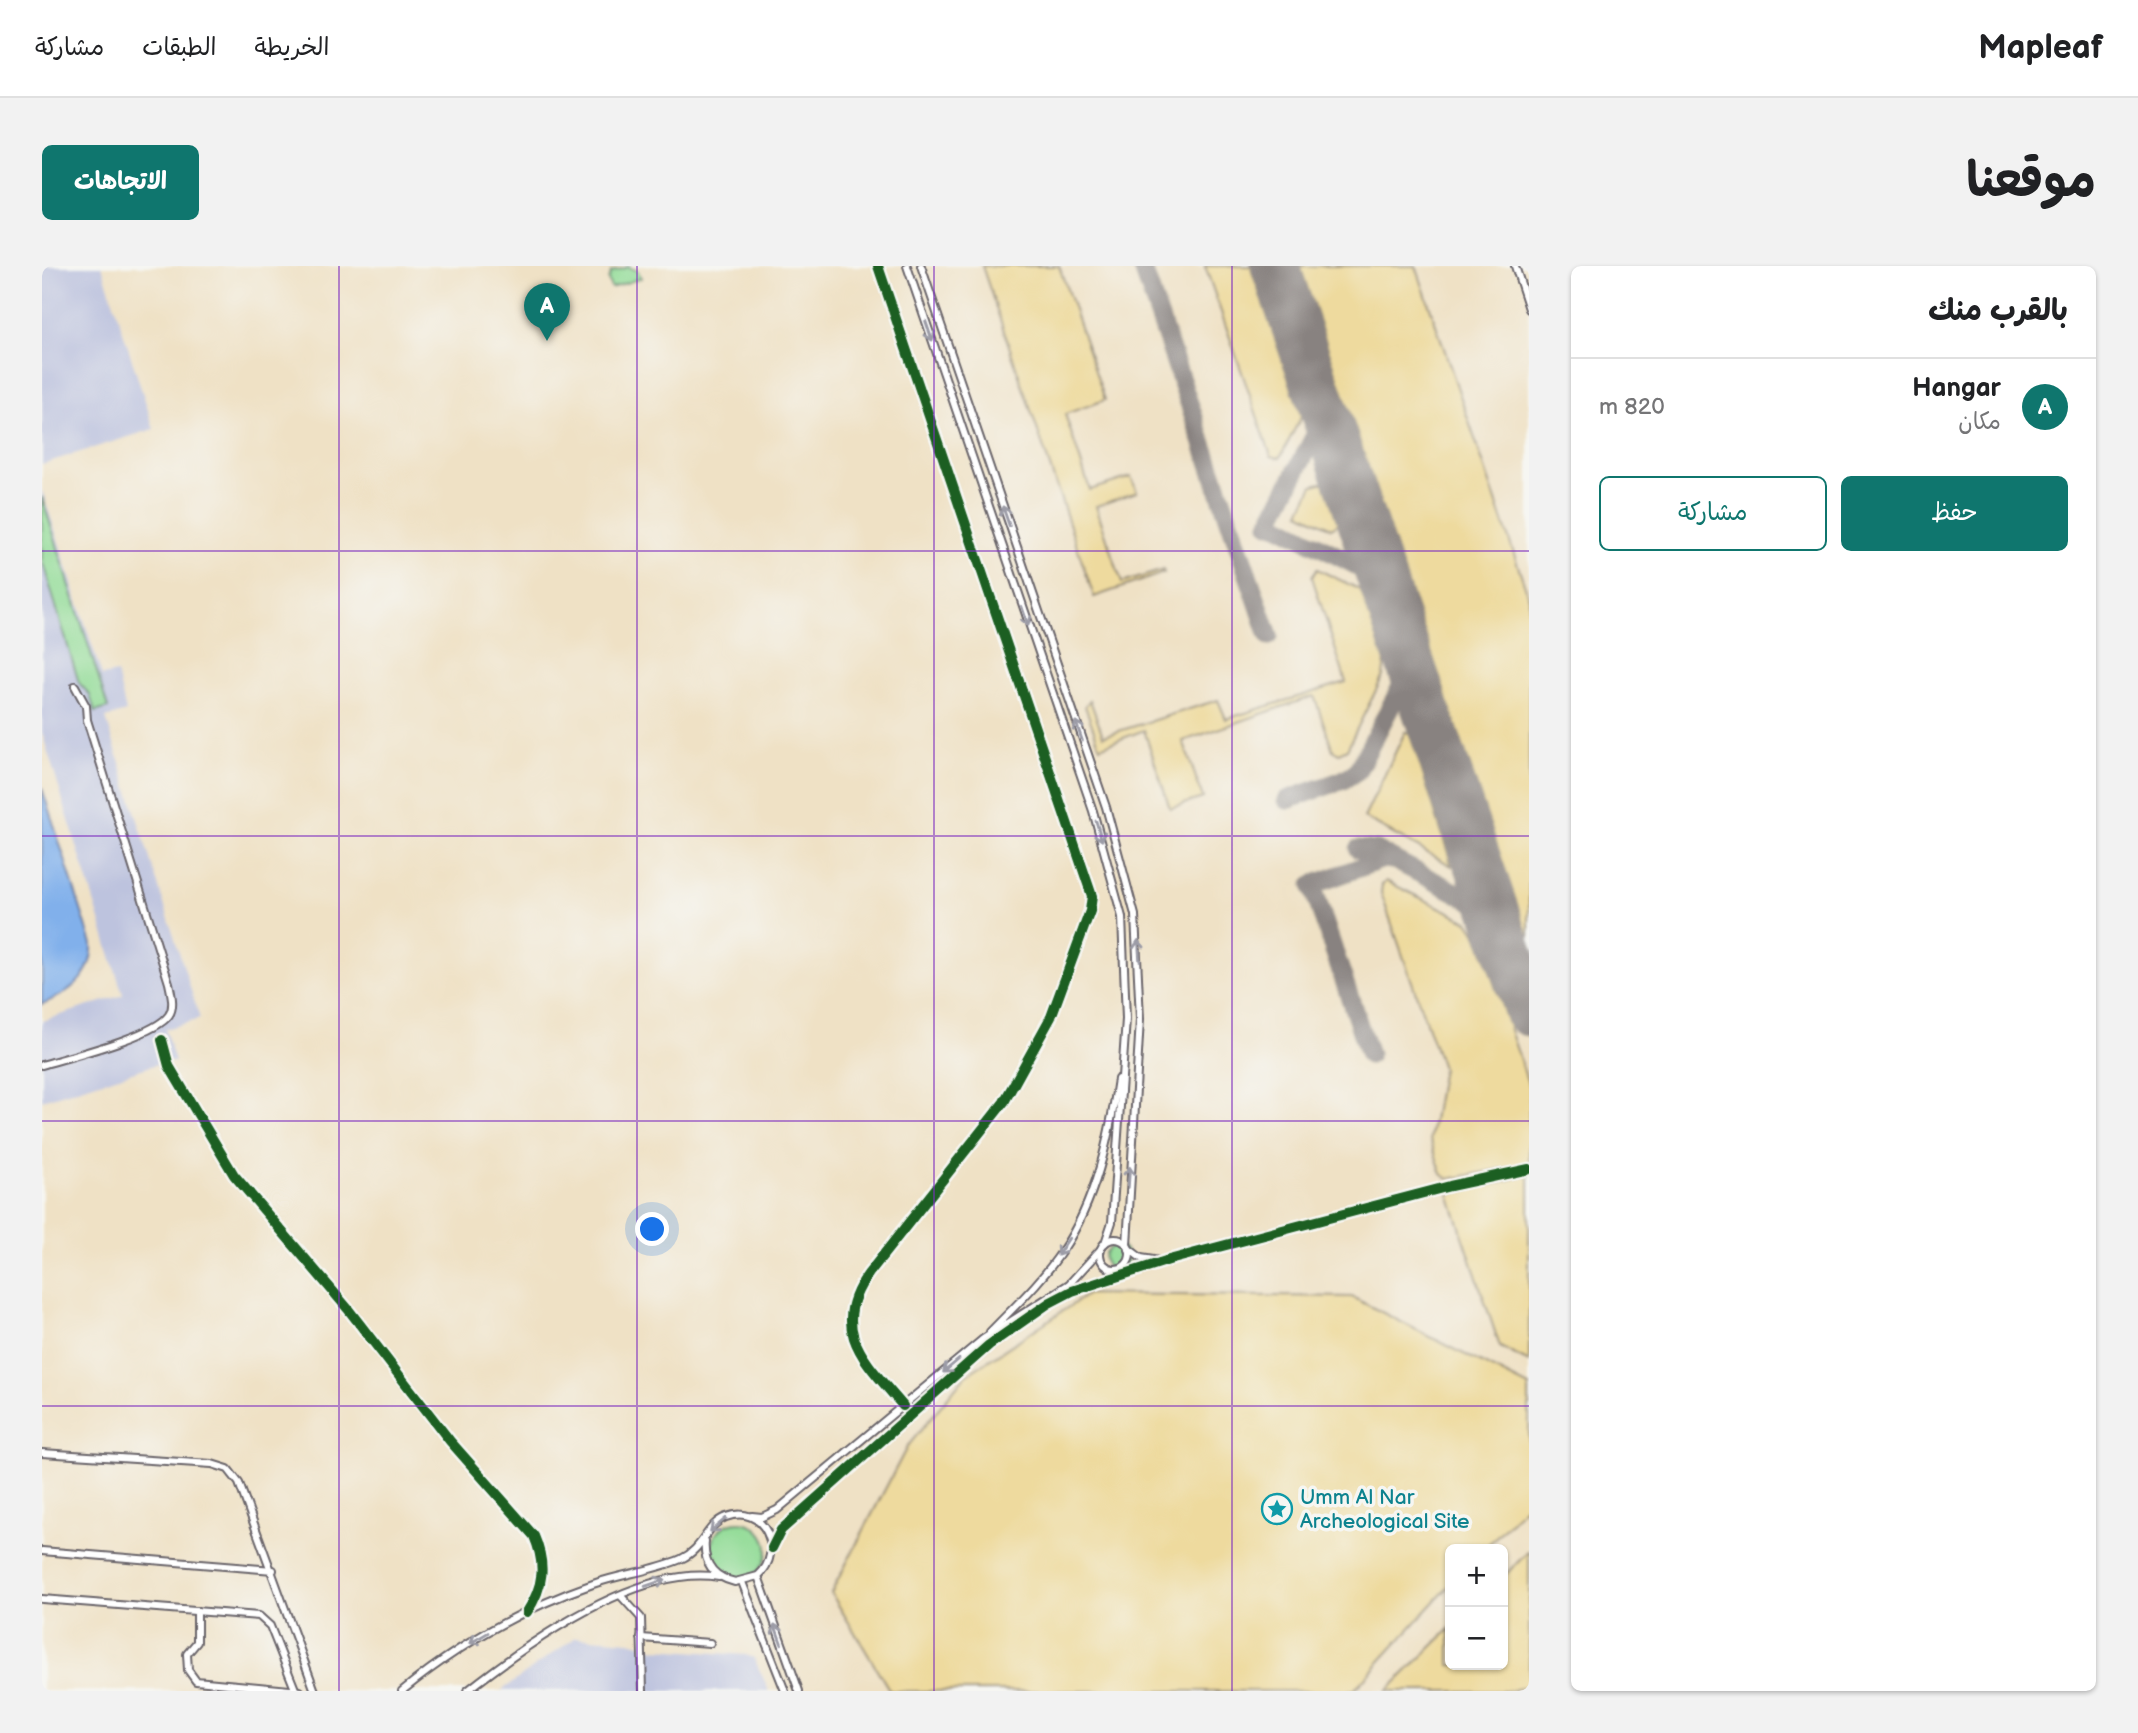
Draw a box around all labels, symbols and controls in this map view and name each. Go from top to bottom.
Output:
text: Mapleaf [1978,28,2103,68]
text: مشاركة [35,33,104,62]
text: الطبقات [142,33,217,62]
text: الخريطة [255,33,329,62]
button: الاتجاهات [42,145,199,220]
text: موقعنا [1966,152,2096,211]
pin: A [524,283,570,341]
text: بالقرب منك [1928,293,2068,329]
one-way arrow [924,319,936,341]
text: Hangar [1912,373,2001,404]
text: 820 m [1599,393,1665,421]
text: A [2038,393,2052,421]
text: مكان [1958,408,2001,436]
button: مشاركة [1599,476,1827,551]
button: حفظ [1841,476,2068,551]
one-way arrow [999,505,1011,527]
one-way arrow [1020,604,1032,626]
one-way arrow [1072,720,1084,742]
one-way arrow [1093,820,1106,842]
one-way arrow [1132,939,1145,962]
one-way arrow [1123,1166,1136,1189]
your location [635,1212,669,1246]
one-way arrow [1056,1237,1070,1257]
one-way arrow [942,1358,960,1374]
place label: Umm Al Nar Archeological Site [1300,1485,1470,1534]
place icon: Umm Al Nar Archeological Site [1260,1492,1294,1526]
one-way arrow [709,1516,727,1532]
map controls [1445,1544,1508,1670]
button: + [1445,1544,1508,1607]
one-way arrow [643,1576,665,1588]
button: − [1445,1607,1508,1670]
one-way arrow [770,1623,783,1645]
one-way arrow [469,1631,489,1645]

